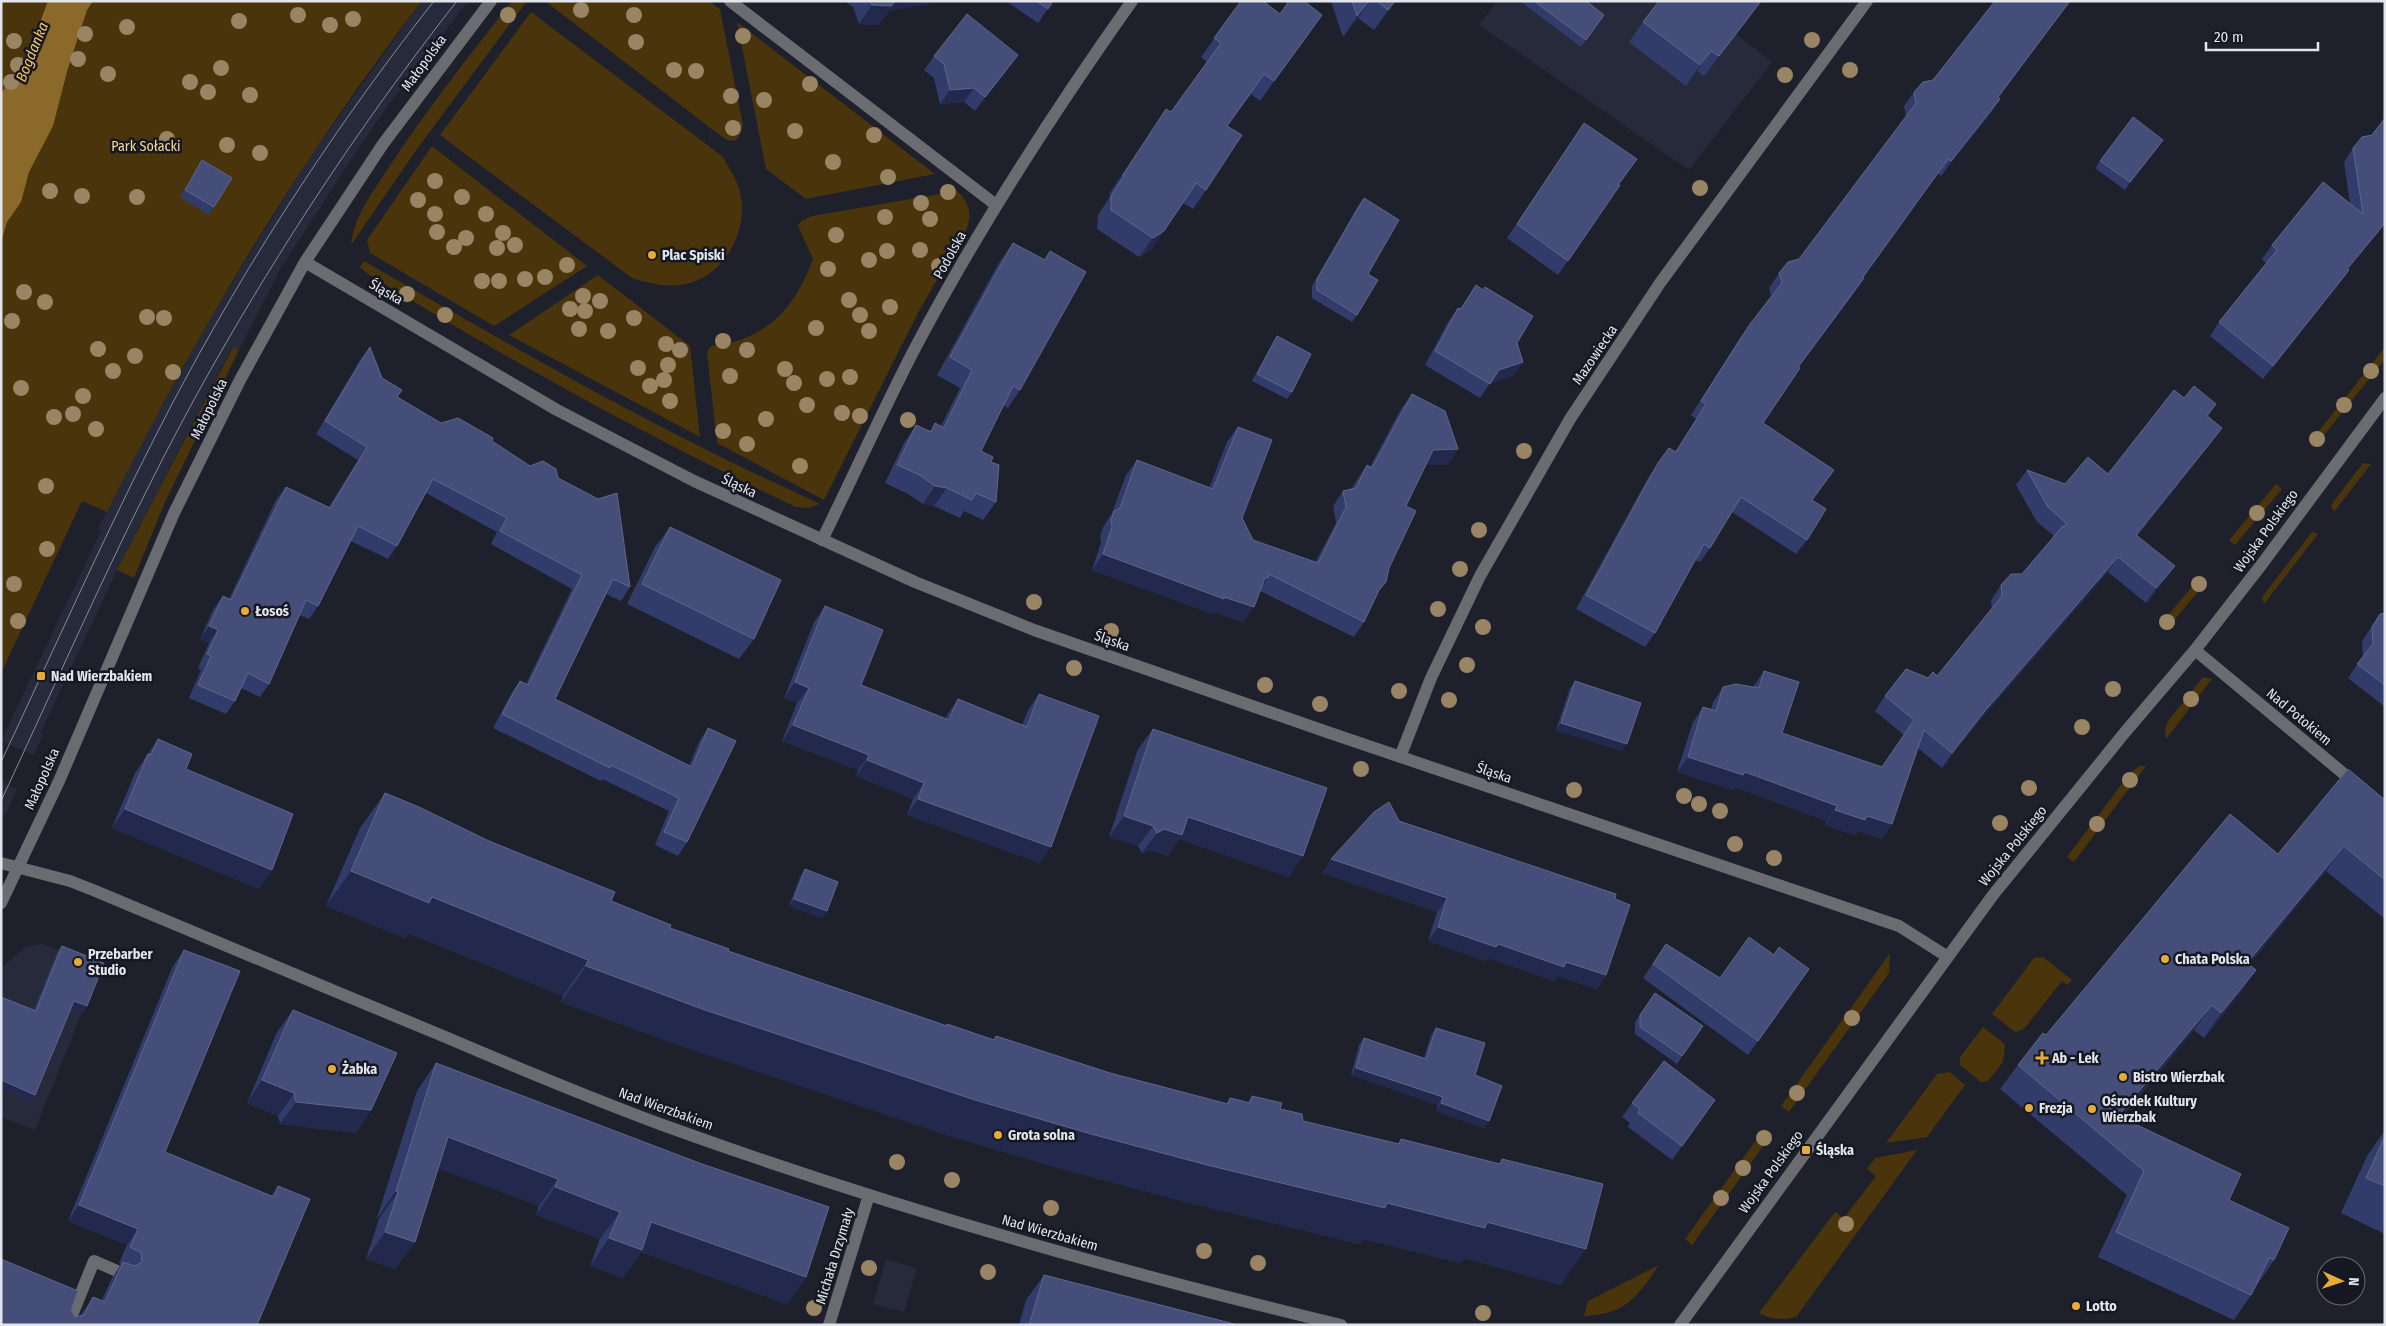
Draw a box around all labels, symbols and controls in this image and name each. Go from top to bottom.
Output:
water label: Bogdanka [12,19,52,84]
scale bar [2206,20,2318,52]
text: 20 m [2214,28,2244,46]
street label: Małopolska [398,31,450,95]
park label: Park Sołacki [111,138,181,155]
street label: Podolska [930,228,970,282]
place label: Plac Spiski [662,247,725,264]
marker: Plac Spiski [646,249,658,261]
street label: Śląska [366,275,407,309]
street label: Mazowiecka [1569,322,1621,388]
street label: Małopolska [187,376,231,442]
street label: Śląska [719,470,760,501]
street label: Wojska Polskiego [2230,486,2302,576]
place label: Łosoś [255,603,289,620]
marker: Łosoś [239,605,251,617]
street label: Śląska [1092,626,1132,655]
place label: Nad Wierzbakiem [51,668,153,685]
marker: Nad Wierzbakiem [35,670,47,682]
street label: Nad Potokiem [2263,685,2335,749]
street label: Małopolska [21,745,63,812]
street label: Śląska [1474,758,1514,787]
street label: Wojska Polskiego [1975,802,2051,890]
place label: Przebarber Studio [88,946,153,979]
place label: Chata Polska [2175,951,2250,968]
marker: Chata Polska [2159,953,2171,965]
marker: Przebarber Studio [72,956,84,968]
place label: Ab - Lek [2051,1050,2100,1067]
marker: Ab - Lek [2036,1052,2048,1064]
place label: Żabka [342,1060,377,1078]
marker: Żabka [326,1063,338,1075]
place label: Bistro Wierzbak [2133,1069,2225,1086]
marker: Bistro Wierzbak [2117,1071,2129,1083]
street label: Nad Wierzbakiem [616,1084,716,1134]
place label: Ośrodek Kultury Wierzbak [2102,1093,2197,1126]
place label: Frezja [2039,1100,2073,1117]
marker: Frezja [2023,1102,2035,1114]
marker: Ośrodek Kultury Wierzbak [2086,1103,2098,1115]
place label: Grota solna [1008,1127,1075,1144]
street label: Wojska Polskiego [1735,1127,1807,1217]
marker: Grota solna [992,1129,1004,1141]
place label: Śląska [1816,1141,1854,1159]
marker: Śląska [1800,1144,1812,1156]
street label: Michała Drzymały [812,1205,858,1306]
street label: Nad Wierzbakiem [1000,1211,1100,1255]
north arrow [2316,1256,2366,1306]
text: N [2345,1277,2362,1286]
place label: Lotto [2086,1298,2117,1315]
marker: Lotto [2070,1300,2082,1312]

